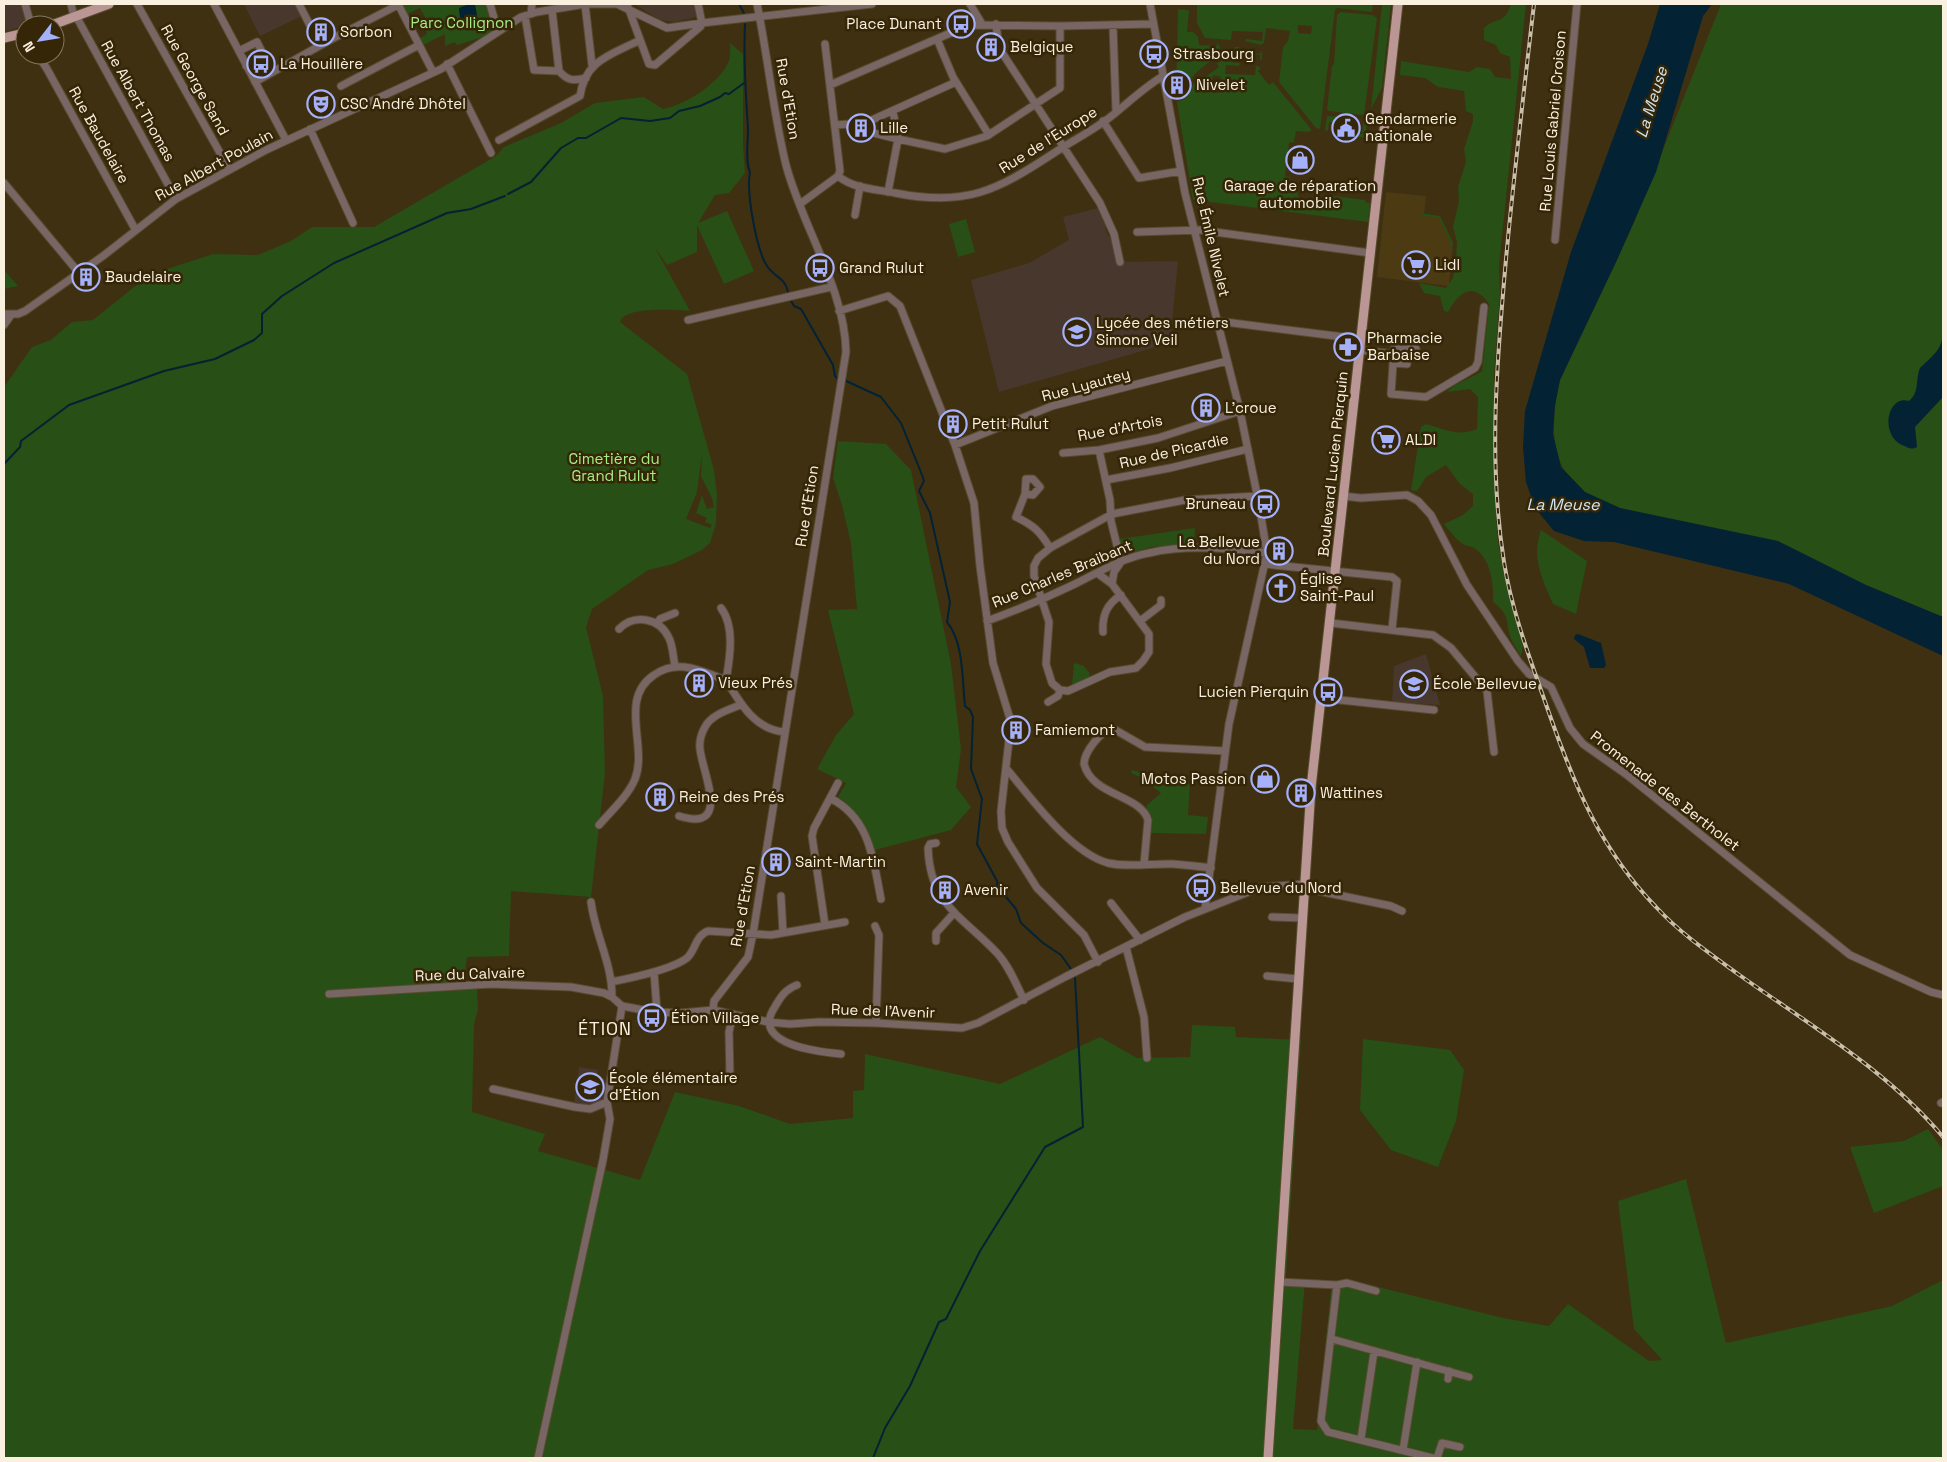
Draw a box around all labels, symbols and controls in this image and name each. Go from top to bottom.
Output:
bus stop icon: Place Dunant [946,9,976,39]
park label: Parc Collignon [411,13,513,32]
place label: Place Dunant [846,14,942,33]
north arrow [15,15,65,65]
building icon: Sorbon [306,17,336,47]
street label: Rue George Sand [157,21,234,139]
place label: Sorbon [340,22,392,41]
street label: Rue Louis Gabriel Croison [1535,30,1570,212]
building icon: Belgique [976,32,1006,62]
street label: Rue Albert Thomas [97,37,180,165]
place label: Belgique [1010,37,1074,56]
text: N [19,38,39,55]
bus stop icon: Strasbourg [1139,39,1169,69]
place label: Strasbourg [1173,44,1254,63]
bus stop icon: La Houillère [246,49,276,79]
place label: La Houillère [280,54,363,73]
street label: Rue d'Etion [772,57,805,141]
water label: La Meuse [1631,64,1672,140]
building icon: Nivelet [1162,70,1192,100]
place label: Nivelet [1196,75,1246,94]
street label: Rue Baudelaire [65,83,134,187]
theatre icon: CSC André Dhôtel [306,89,336,119]
place label: CSC André Dhôtel [340,94,466,113]
street label: Rue de l'Europe [995,102,1100,177]
place label: Gendarmerie nationale [1365,109,1457,145]
building icon: Lille [846,113,876,143]
public building icon: Gendarmerie nationale [1331,113,1361,143]
place label: Lille [880,118,908,137]
street label: Rue Albert Poulain [152,124,276,205]
shop icon: Garage de réparation automobile [1285,145,1315,175]
street label: Rue Émile Nivelet [1188,175,1235,299]
place label: Garage de réparation automobile [1224,176,1376,212]
supermarket icon: Lidl [1401,250,1431,280]
bus stop icon: Grand Rulut [805,253,835,283]
place label: Lidl [1435,255,1460,274]
place label: Grand Rulut [839,258,924,277]
building icon: Baudelaire [71,262,101,292]
place label: Baudelaire [105,267,181,286]
place label: Lycée des métiers Simone Veil [1096,313,1229,349]
school or university icon: Lycée des métiers Simone Veil [1062,317,1092,347]
place label: Pharmacie Barbaise [1367,328,1442,364]
pharmacy icon: Pharmacie Barbaise [1333,332,1363,362]
street label: Rue Lyautey [1039,364,1132,405]
street label: Boulevard Lucien Pierquin [1313,370,1352,558]
building icon: L'croue [1191,393,1221,423]
place label: L'croue [1225,398,1277,417]
building icon: Petit Rulut [938,409,968,439]
street label: Rue d'Artois [1076,410,1164,445]
place label: Petit Rulut [972,414,1049,433]
supermarket icon: ALDI [1371,425,1401,455]
street label: Rue de Picardie [1117,429,1231,472]
place label: ALDI [1405,430,1436,449]
park label: Cimetière du Grand Rulut [568,449,660,485]
street label: Rue d'Etion [791,464,822,548]
bus stop icon: Bruneau [1250,489,1280,519]
place label: Bruneau [1186,494,1246,513]
water label: La Meuse [1526,494,1600,515]
place label: La Bellevue du Nord [1178,532,1260,568]
street label: Rue Charles Braibant [989,535,1135,612]
building icon: La Bellevue du Nord [1264,536,1294,566]
place label: Église Saint-Paul [1300,569,1374,605]
church icon: Église Saint-Paul [1266,573,1296,603]
building icon: Vieux Prés [684,668,714,698]
school or university icon: École Bellevue [1399,669,1429,699]
place label: Vieux Prés [718,673,793,692]
place label: École Bellevue [1433,674,1537,693]
bus stop icon: Lucien Pierquin [1313,677,1343,707]
place label: Lucien Pierquin [1198,682,1309,701]
building icon: Famiemont [1001,715,1031,745]
place label: Famiemont [1035,720,1115,739]
street label: Promenade des Bertholet [1587,726,1744,855]
shop icon: Motos Passion [1250,764,1280,794]
place label: Motos Passion [1141,769,1246,788]
building icon: Wattines [1286,778,1316,808]
building icon: Reine des Prés [645,782,675,812]
place label: Wattines [1320,783,1383,802]
place label: Reine des Prés [679,787,785,806]
building icon: Saint-Martin [761,847,791,877]
place label: Saint-Martin [795,852,886,871]
street label: Rue d'Etion [726,864,759,948]
bus stop icon: Bellevue du Nord [1186,873,1216,903]
building icon: Avenir [930,875,960,905]
place label: Bellevue du Nord [1220,878,1342,897]
place label: Avenir [964,880,1009,899]
street label: Rue du Calvaire [414,962,526,985]
street label: Rue de l'Avenir [831,999,936,1022]
bus stop icon: Étion Village [637,1003,667,1033]
place label: Étion Village [671,1008,760,1027]
district label: ÉTION [578,1017,632,1040]
place label: École élémentaire d'Étion [609,1068,738,1104]
school or university icon: École élémentaire d'Étion [575,1072,605,1102]

